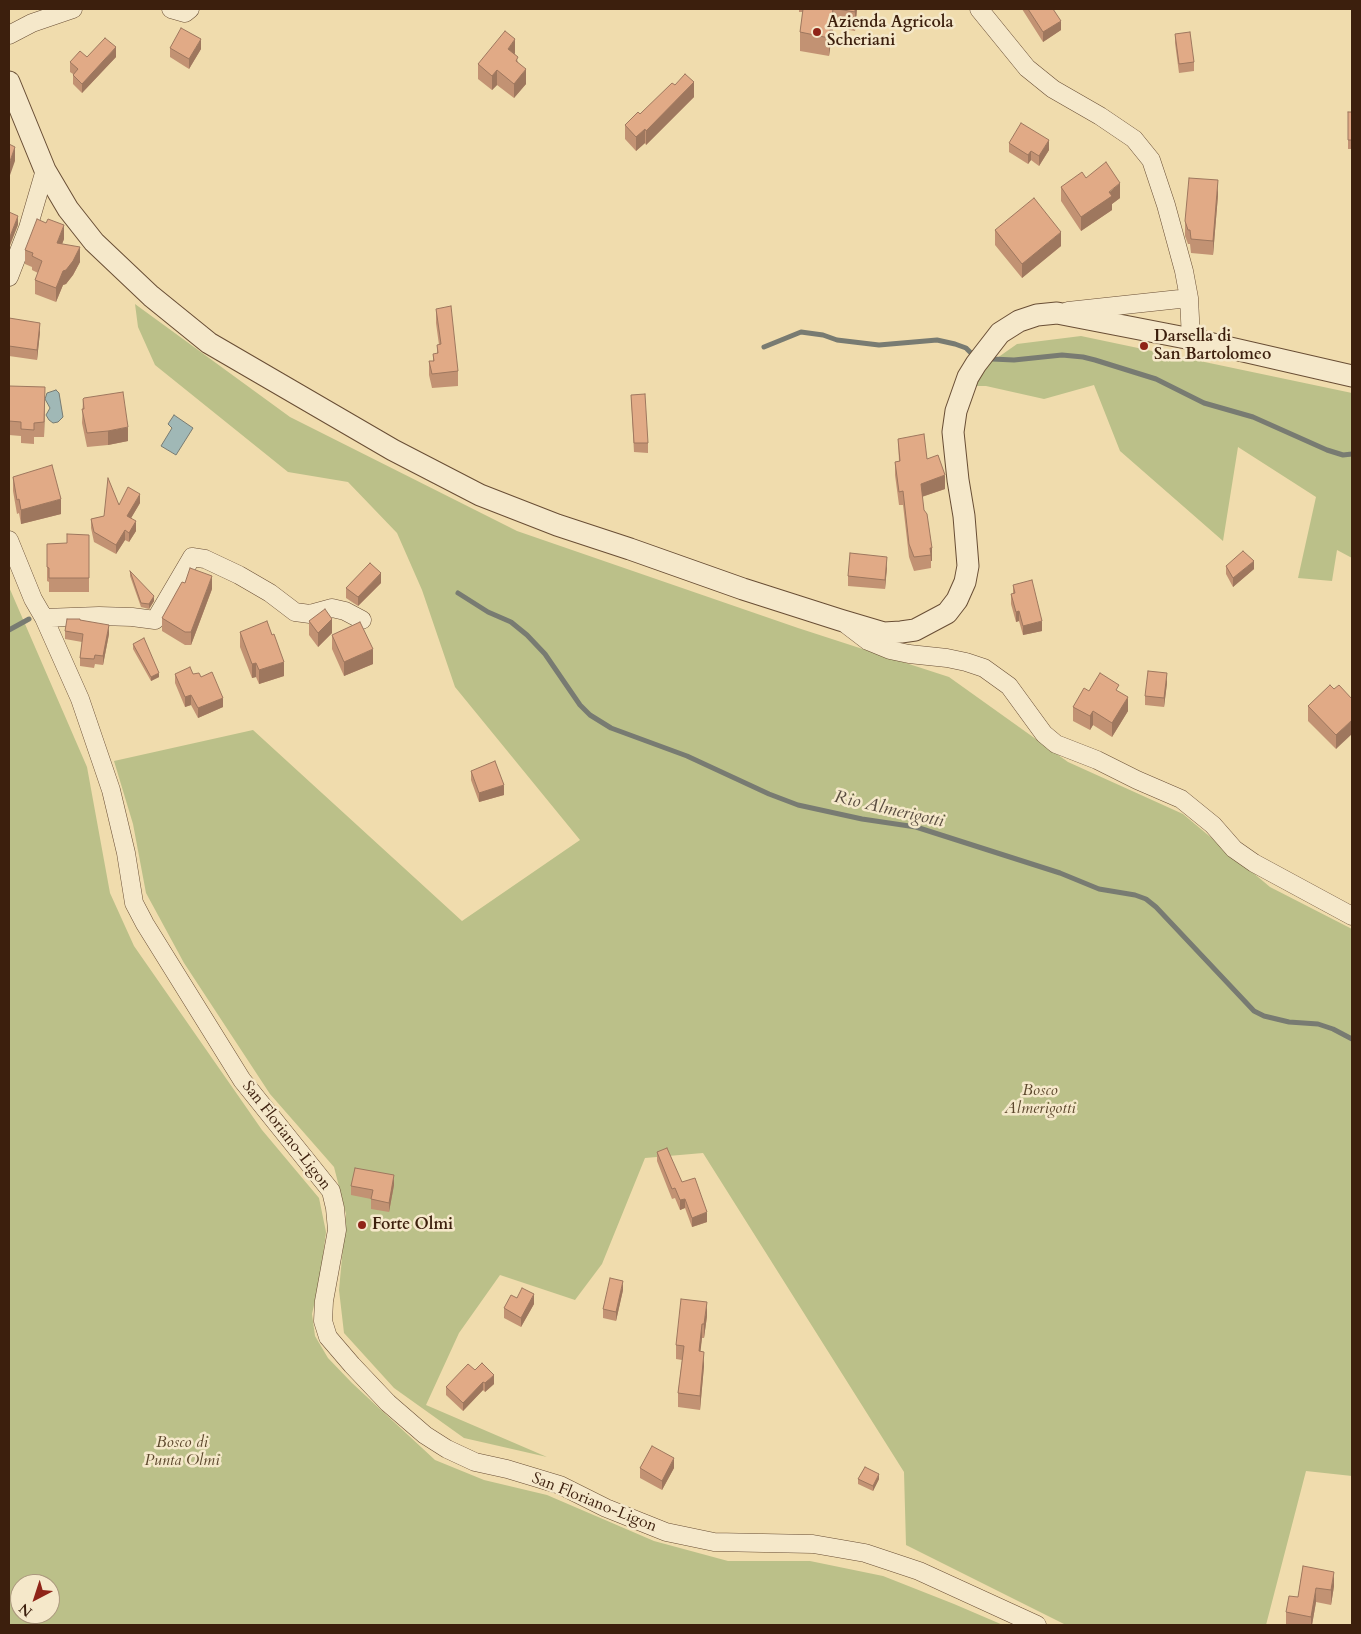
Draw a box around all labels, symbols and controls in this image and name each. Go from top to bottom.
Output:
place label: Azienda Agricola Scheriani [827,13,953,51]
marker: Azienda Agricola Scheriani [811,26,823,38]
place label: Darsella di San Bartolomeo [1154,327,1271,365]
marker: Darsella di San Bartolomeo [1138,340,1150,352]
water label: Rio Almerigotti [832,787,946,833]
street label: San Floriano-Ligon [237,1078,335,1194]
park label: Bosco Almerigotti [1004,1081,1076,1119]
place label: Forte Olmi [372,1215,453,1235]
marker: Forte Olmi [356,1219,368,1231]
park label: Bosco di Punta Olmi [144,1433,220,1471]
street label: San Floriano-Ligon [529,1469,659,1537]
north arrow [10,1574,60,1624]
text: N [15,1599,36,1621]

